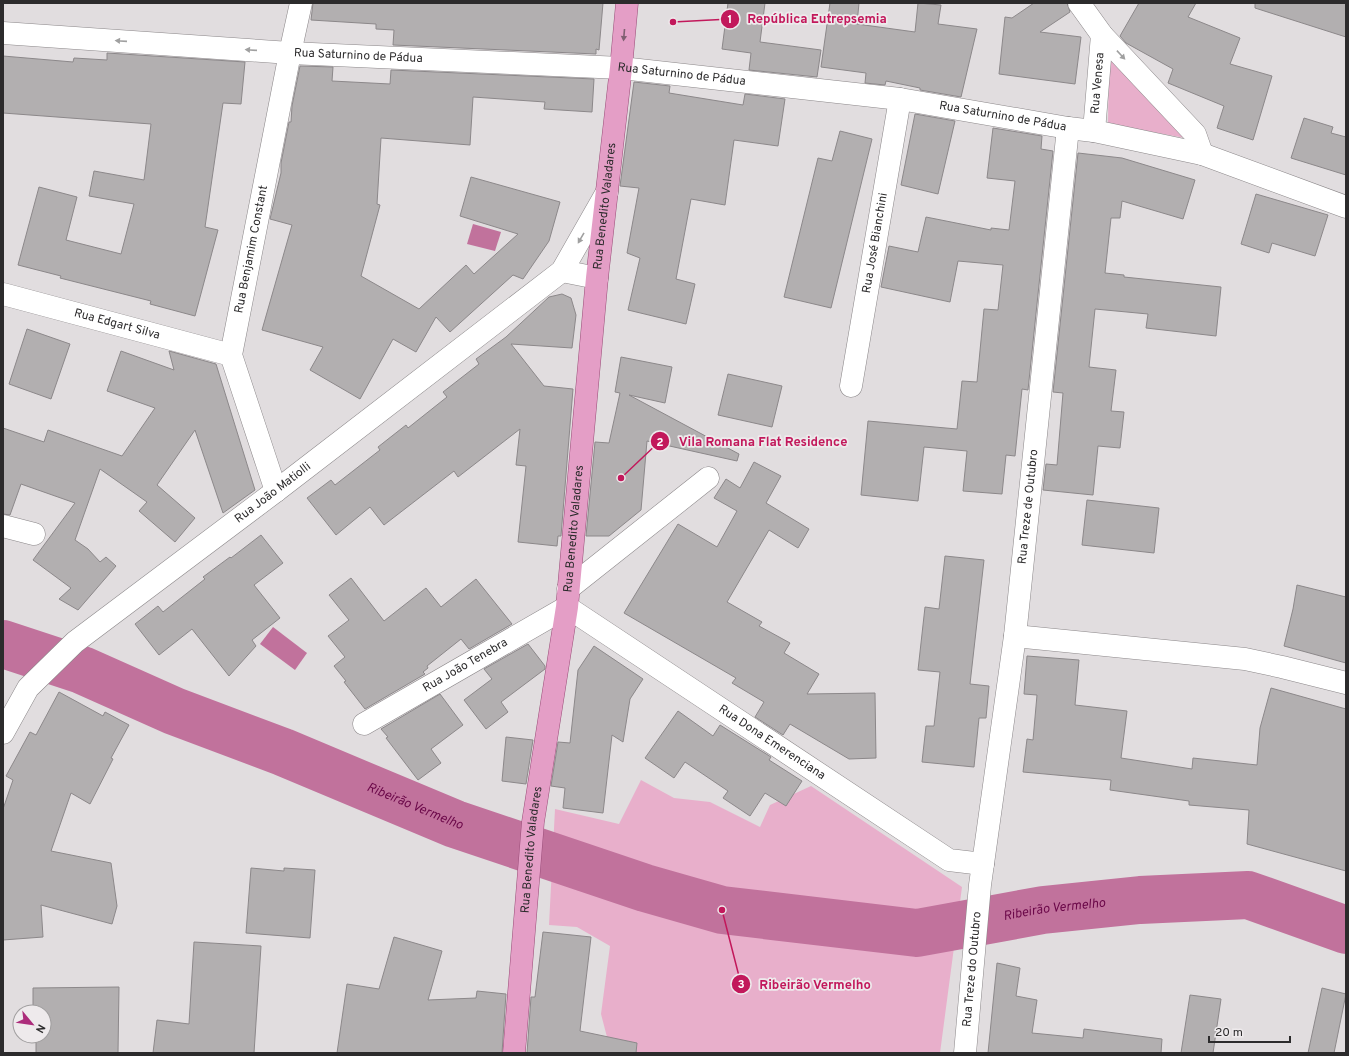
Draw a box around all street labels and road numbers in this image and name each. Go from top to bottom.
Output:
street label: Rua Saturnino de Pádua [293,45,423,67]
street label: Rua Venesa [1087,52,1109,115]
street label: Rua Saturnino de Pádua [617,60,747,90]
street label: Rua Saturnino de Pádua [938,98,1068,136]
street label: Rua Benedito Valadares [590,142,620,271]
street label: Rua Benjamim Constant [231,184,272,315]
street label: Rua José Bianchini [859,192,892,295]
street label: Rua Edgart Silva [72,305,162,344]
street label: Rua Treze de Outubro [1015,448,1042,565]
street label: Rua João Matiolli [232,459,314,527]
street label: Rua Benedito Valadares [560,464,588,593]
street label: Rua João Tenebra [420,635,511,696]
street label: Rua Dona Emerenciana [715,701,828,784]
street label: Rua Benedito Valadares [518,785,547,914]
street label: Rua Treze do Outubro [959,911,986,1028]

